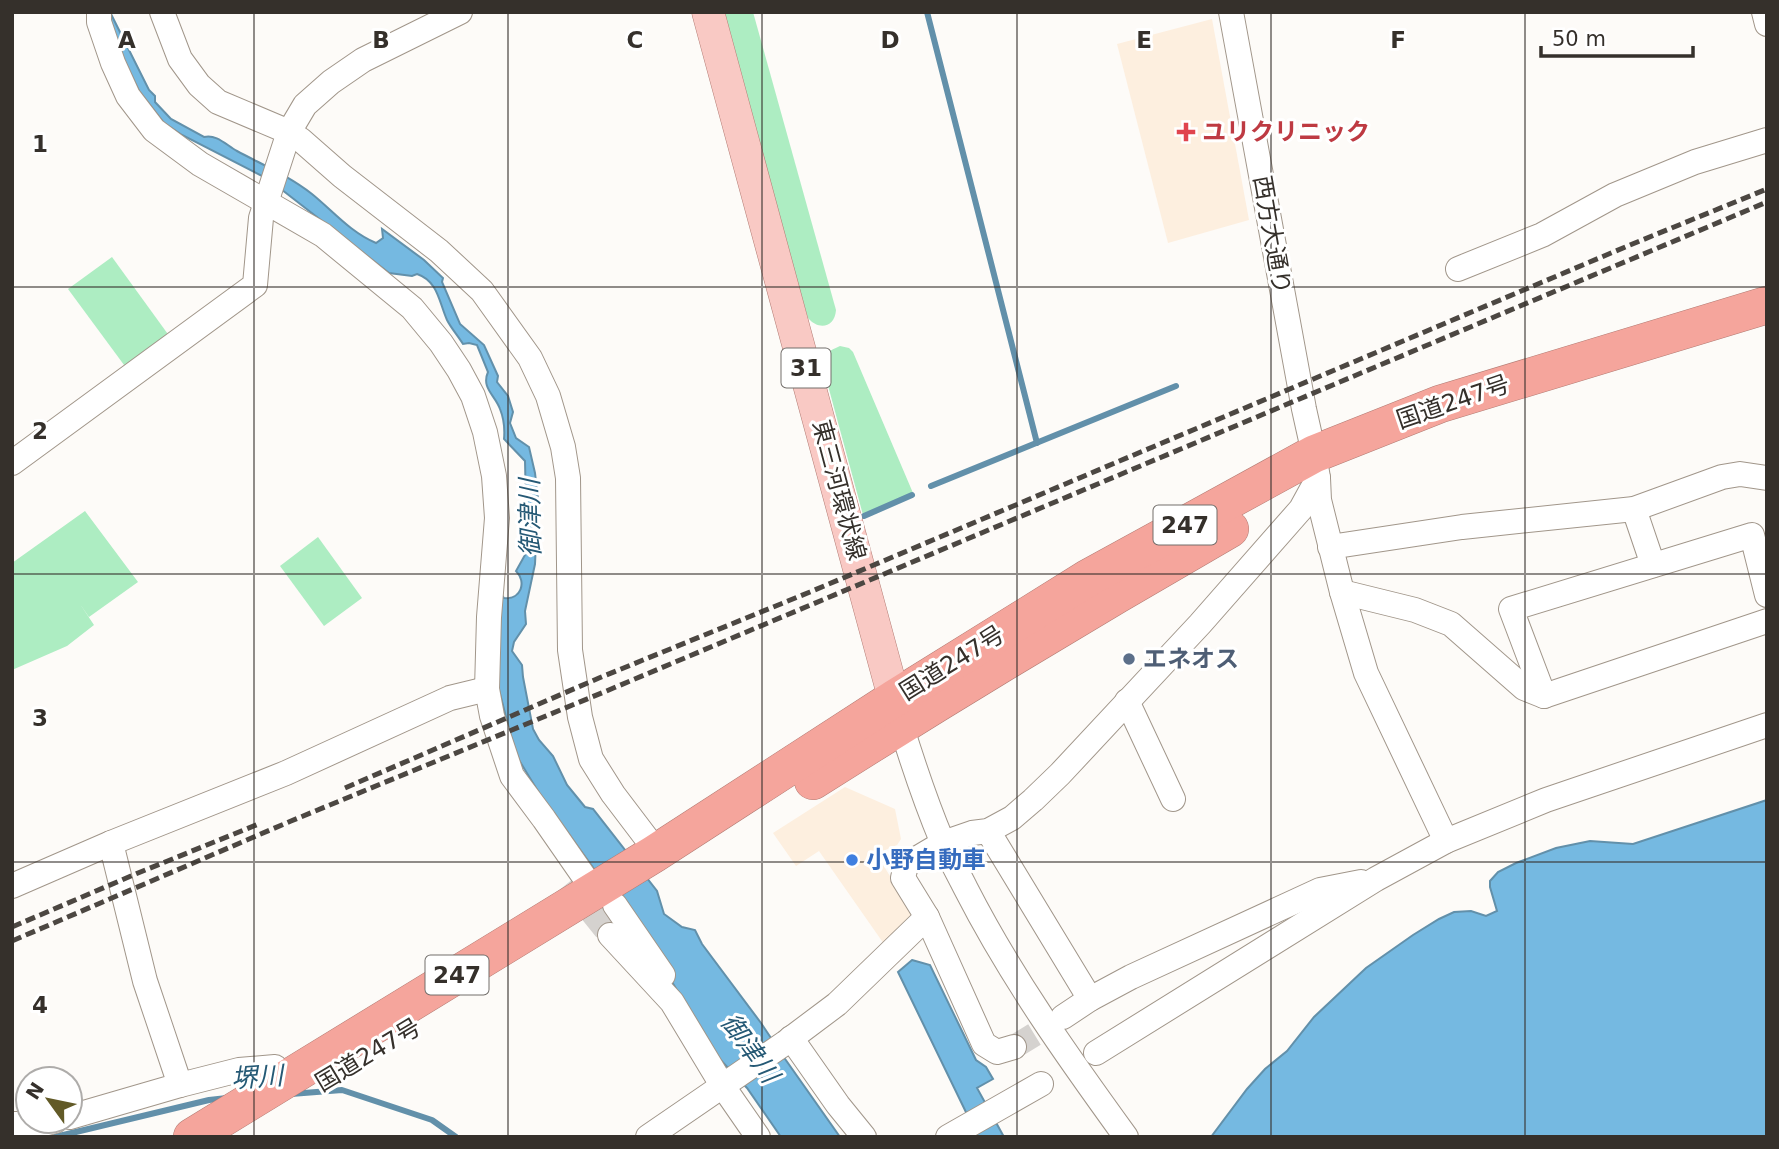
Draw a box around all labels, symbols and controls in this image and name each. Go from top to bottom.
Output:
scale bar [1541,14,1693,58]
text: A [118,27,136,53]
text: B [372,27,390,53]
text: C [627,27,643,53]
text: D [880,27,900,53]
text: E [1136,27,1152,53]
text: F [1390,27,1406,53]
text: 50 m [1552,27,1606,51]
place label: ユリクリニック [1202,118,1370,146]
marker: ユリクリニック [1176,122,1196,142]
text: 1 [32,131,48,157]
street label: 西方大通り [1248,173,1296,297]
road number: 31 [782,348,830,388]
street label: 国道247号 [1393,370,1513,434]
street label: 東三河環状線 [807,417,871,563]
text: 2 [32,418,48,444]
water label: 御津川 [514,476,546,557]
road number: 247 [1154,505,1216,544]
street label: 国道247号 [895,620,1009,706]
place label: エネオス [1143,645,1239,673]
marker: エネオス [1121,651,1137,667]
text: 3 [32,705,48,731]
place label: 小野自動車 [866,846,986,874]
marker: 小野自動車 [844,852,860,868]
road number: 247 [426,956,489,994]
text: 4 [32,992,48,1018]
water label: 御津川 [715,1008,787,1091]
street label: 国道247号 [310,1013,426,1097]
water label: 堺川 [230,1060,287,1094]
north arrow [14,1065,84,1135]
text: N [21,1078,48,1103]

